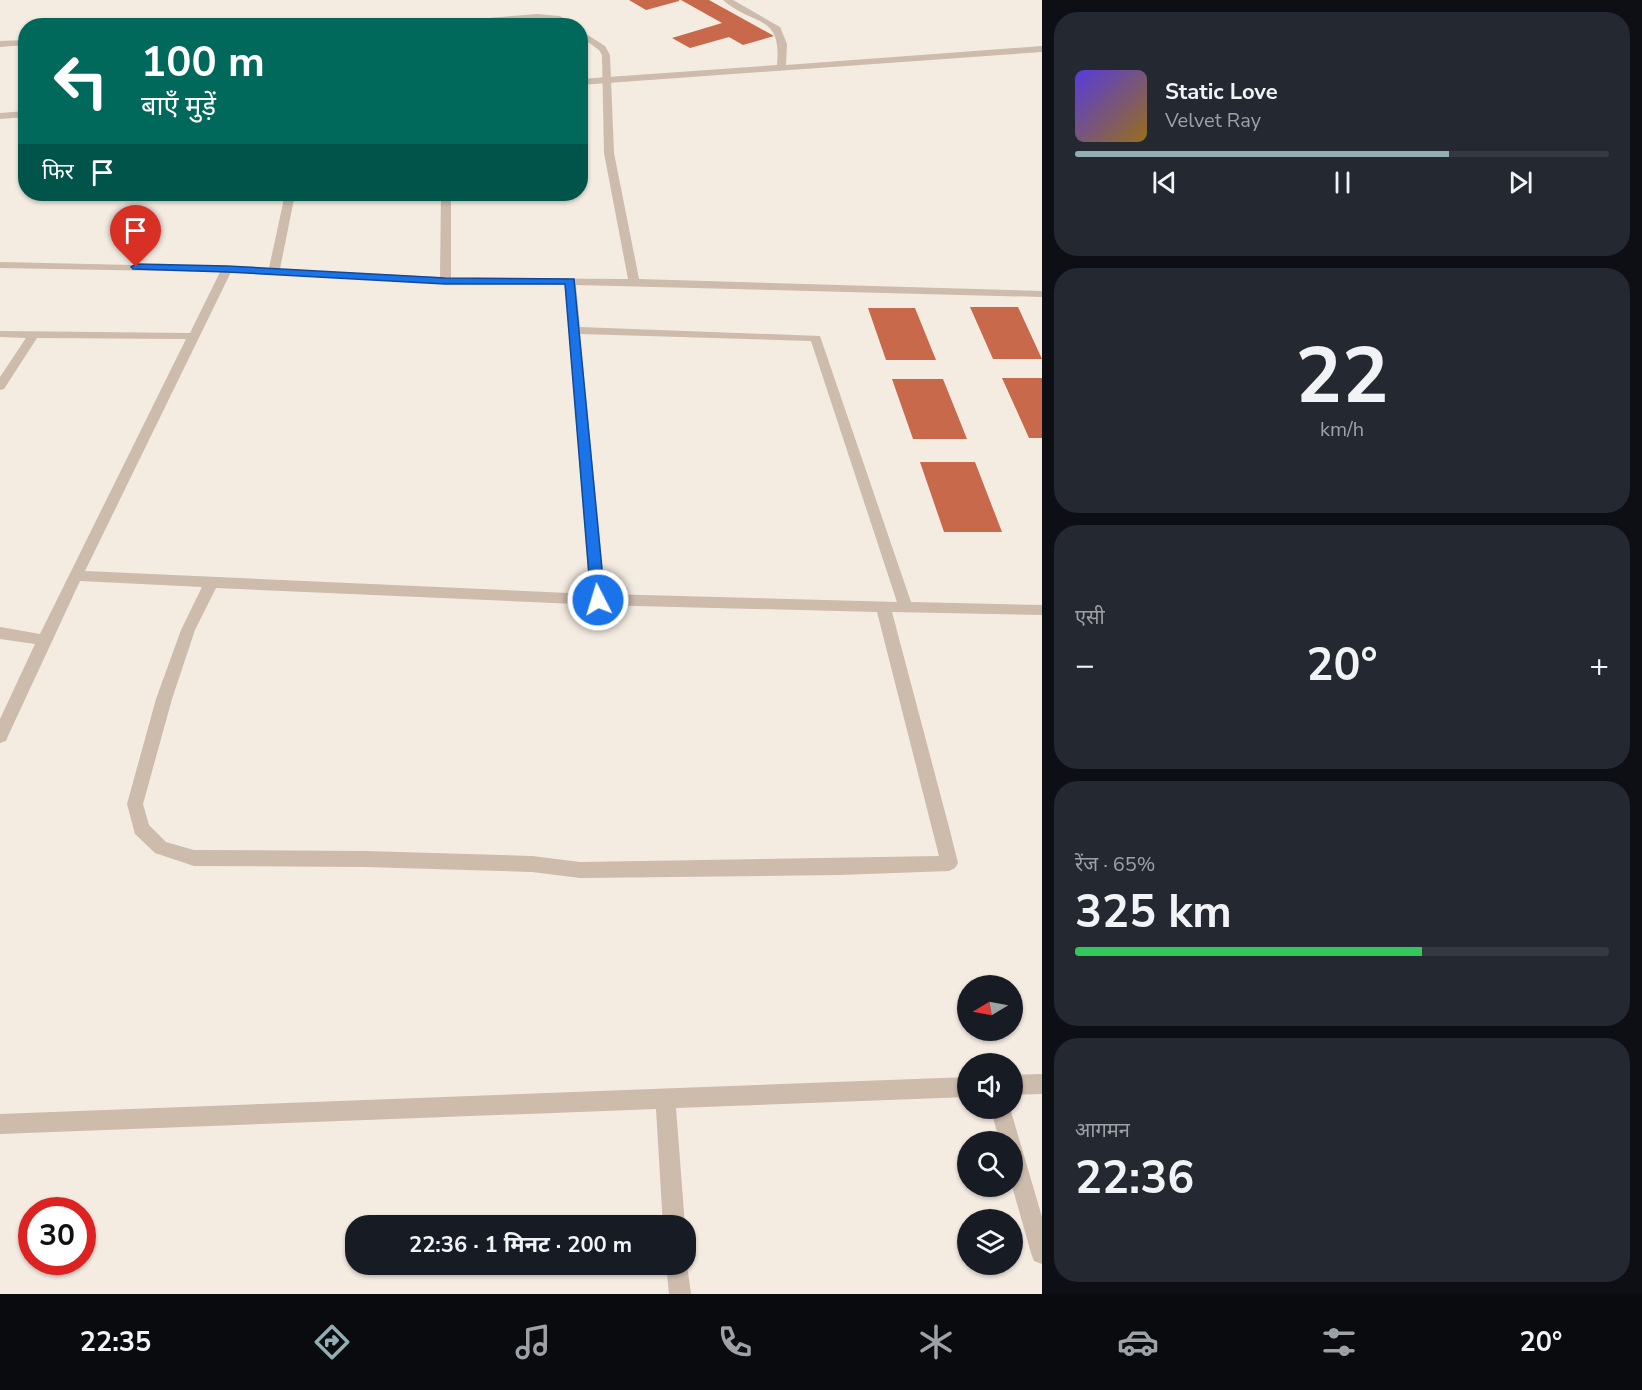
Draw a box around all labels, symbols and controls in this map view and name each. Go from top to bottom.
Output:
text: 100 m [141,34,265,91]
icon: left [42,42,120,120]
text: Static Love [1165,77,1278,107]
text: बाएँ मुड़ें [141,88,216,125]
text: Velvet Ray [1165,107,1261,134]
icon: arrive [86,156,119,189]
text: फिर [42,157,74,187]
icon: previous [1148,166,1181,199]
icon: pause [1326,166,1359,199]
icon: next [1504,166,1537,199]
pin [110,205,161,267]
icon: arrive [119,214,152,247]
text: 22 [1295,323,1389,430]
text: km/h [1320,416,1364,443]
position arrow [566,568,630,632]
text: एसी [1075,604,1105,631]
text: 20° [1306,635,1378,696]
text: − [1075,643,1095,688]
text: + [1589,643,1609,688]
text: रेंज · 65% [1075,851,1155,878]
text: 325 km [1075,882,1232,943]
north arrow [957,975,1023,1041]
map controls [957,975,1023,1275]
button: sound [957,1053,1023,1119]
text: आगमन [1075,1117,1130,1144]
button: search [957,1131,1023,1197]
text: 22:36 [1075,1148,1194,1209]
speed limit sign: 30 [18,1197,96,1275]
button: layers [957,1209,1023,1275]
text: 22:36 · 1 मिनट · 200 m [409,1230,632,1260]
icon: directions [311,1321,353,1363]
icon: music [512,1321,554,1363]
icon: phone [714,1321,756,1363]
icon: climate [915,1321,957,1363]
icon: car [1117,1321,1159,1363]
icon: filters [1318,1321,1360,1363]
text: 22:35 [80,1324,151,1361]
text: 20° [1520,1324,1562,1361]

